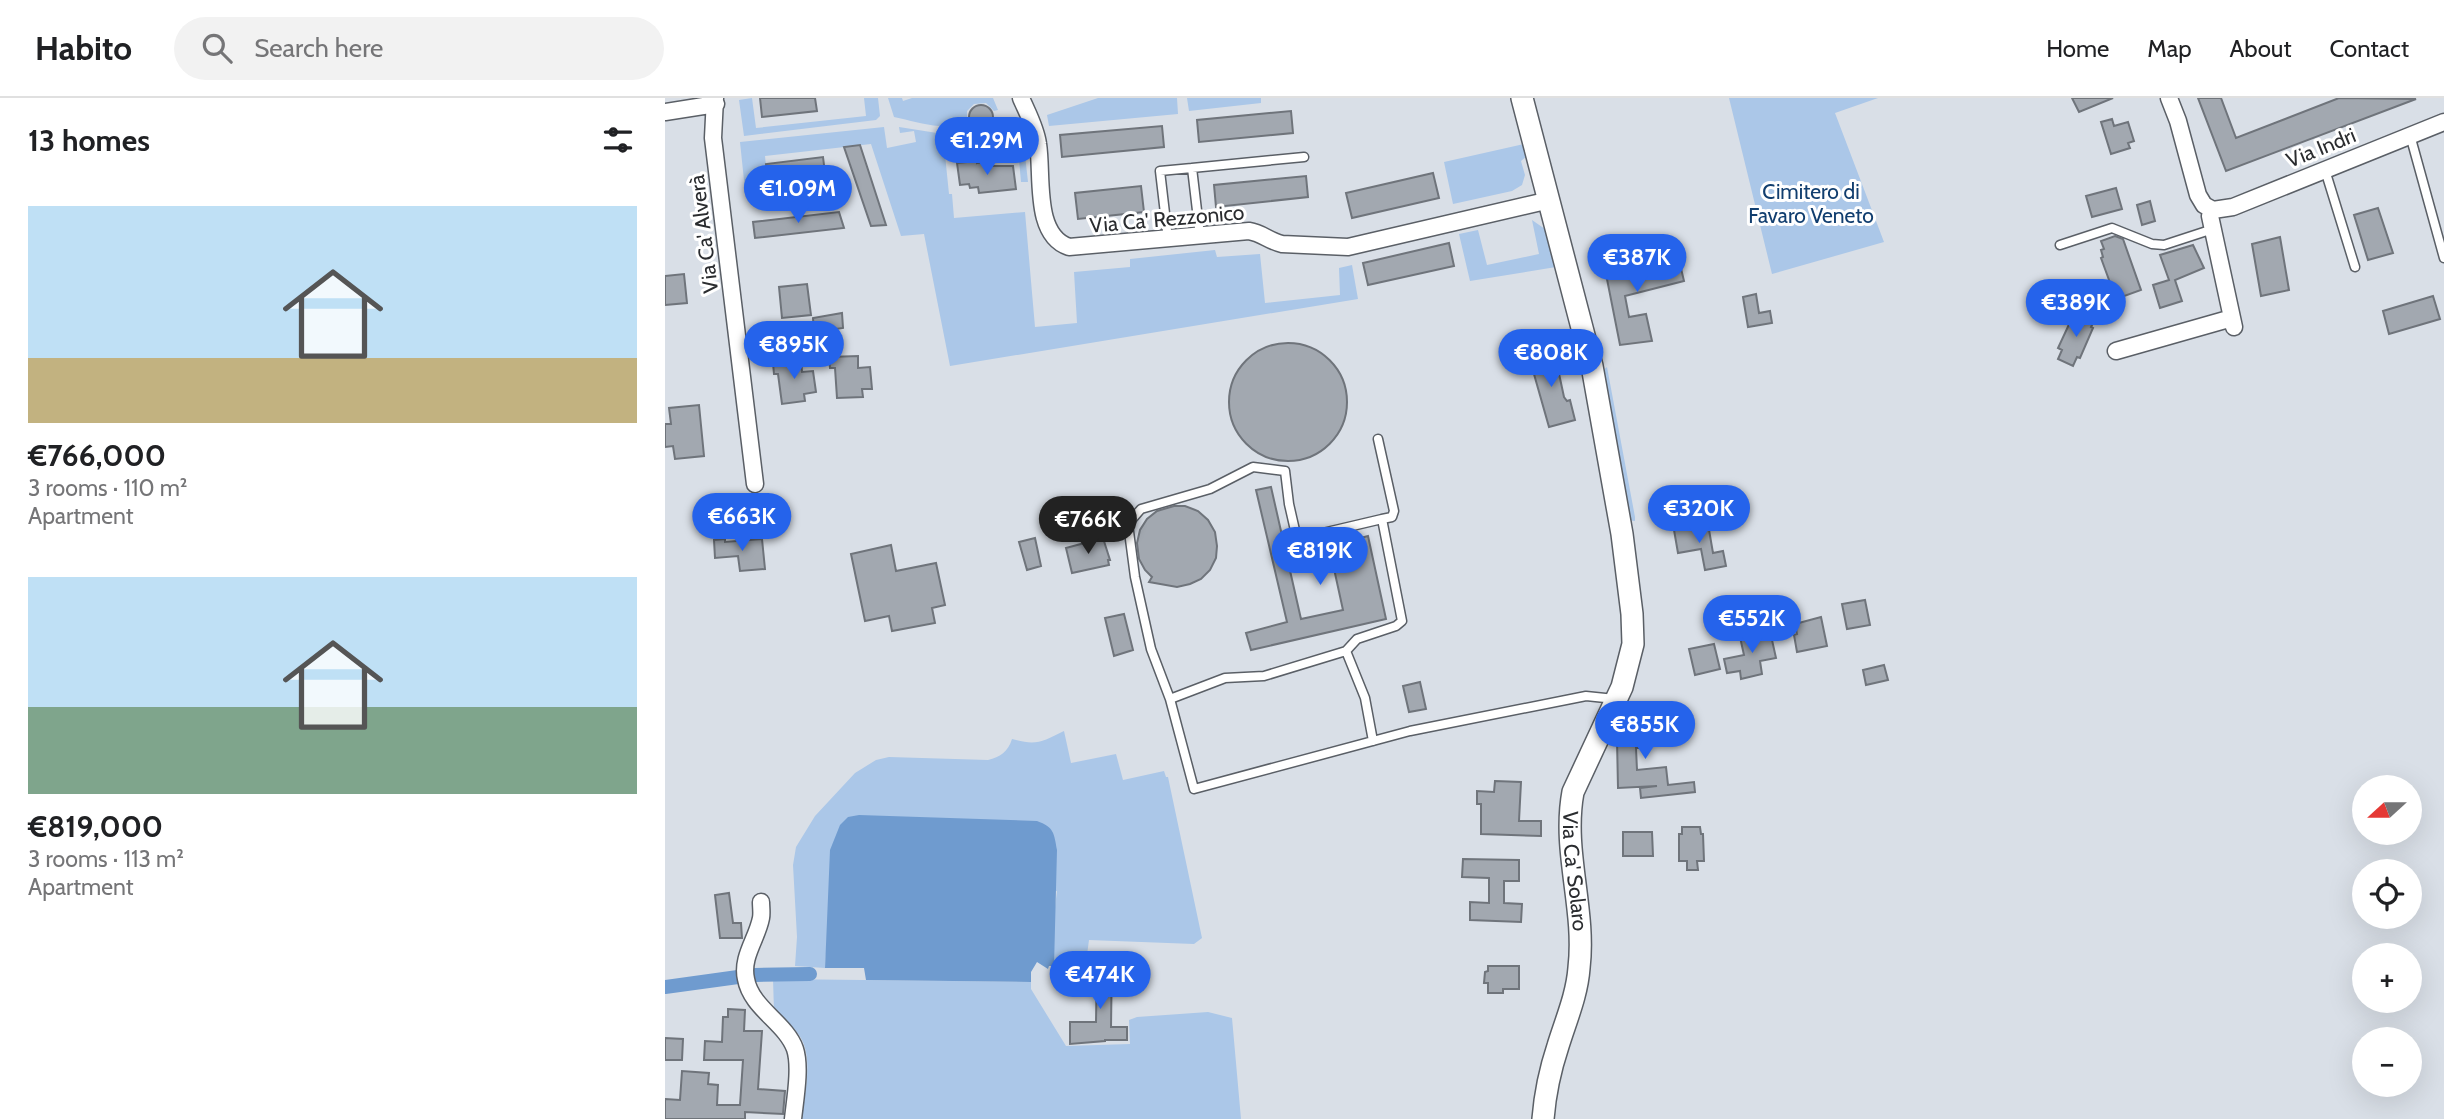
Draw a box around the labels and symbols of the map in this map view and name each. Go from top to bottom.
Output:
pin: €1.29M [930,118,1044,177]
street label: Via Indri [2282,122,2359,173]
pin: €1.09M [741,166,855,225]
street label: Via Ca' Alverà [684,174,723,295]
park label: Cimitero di Favaro Veneto [1748,179,1874,228]
street label: Via Ca' Rezzonico [1089,199,1245,238]
pin: €387K [1588,234,1686,294]
pin: €389K [2027,280,2125,339]
pin: €895K [745,322,843,381]
pin: €808K [1502,330,1600,389]
pin: €320K [1650,486,1748,545]
pin: €663K [693,494,791,553]
pin: €766K [1039,496,1137,556]
pin: €819K [1271,528,1369,587]
pin: €552K [1703,596,1801,655]
pin: €855K [1596,702,1694,761]
north arrow [2352,775,2422,845]
street label: Via Ca' Solaro [1558,810,1593,932]
pin: €474K [1051,951,1149,1011]

